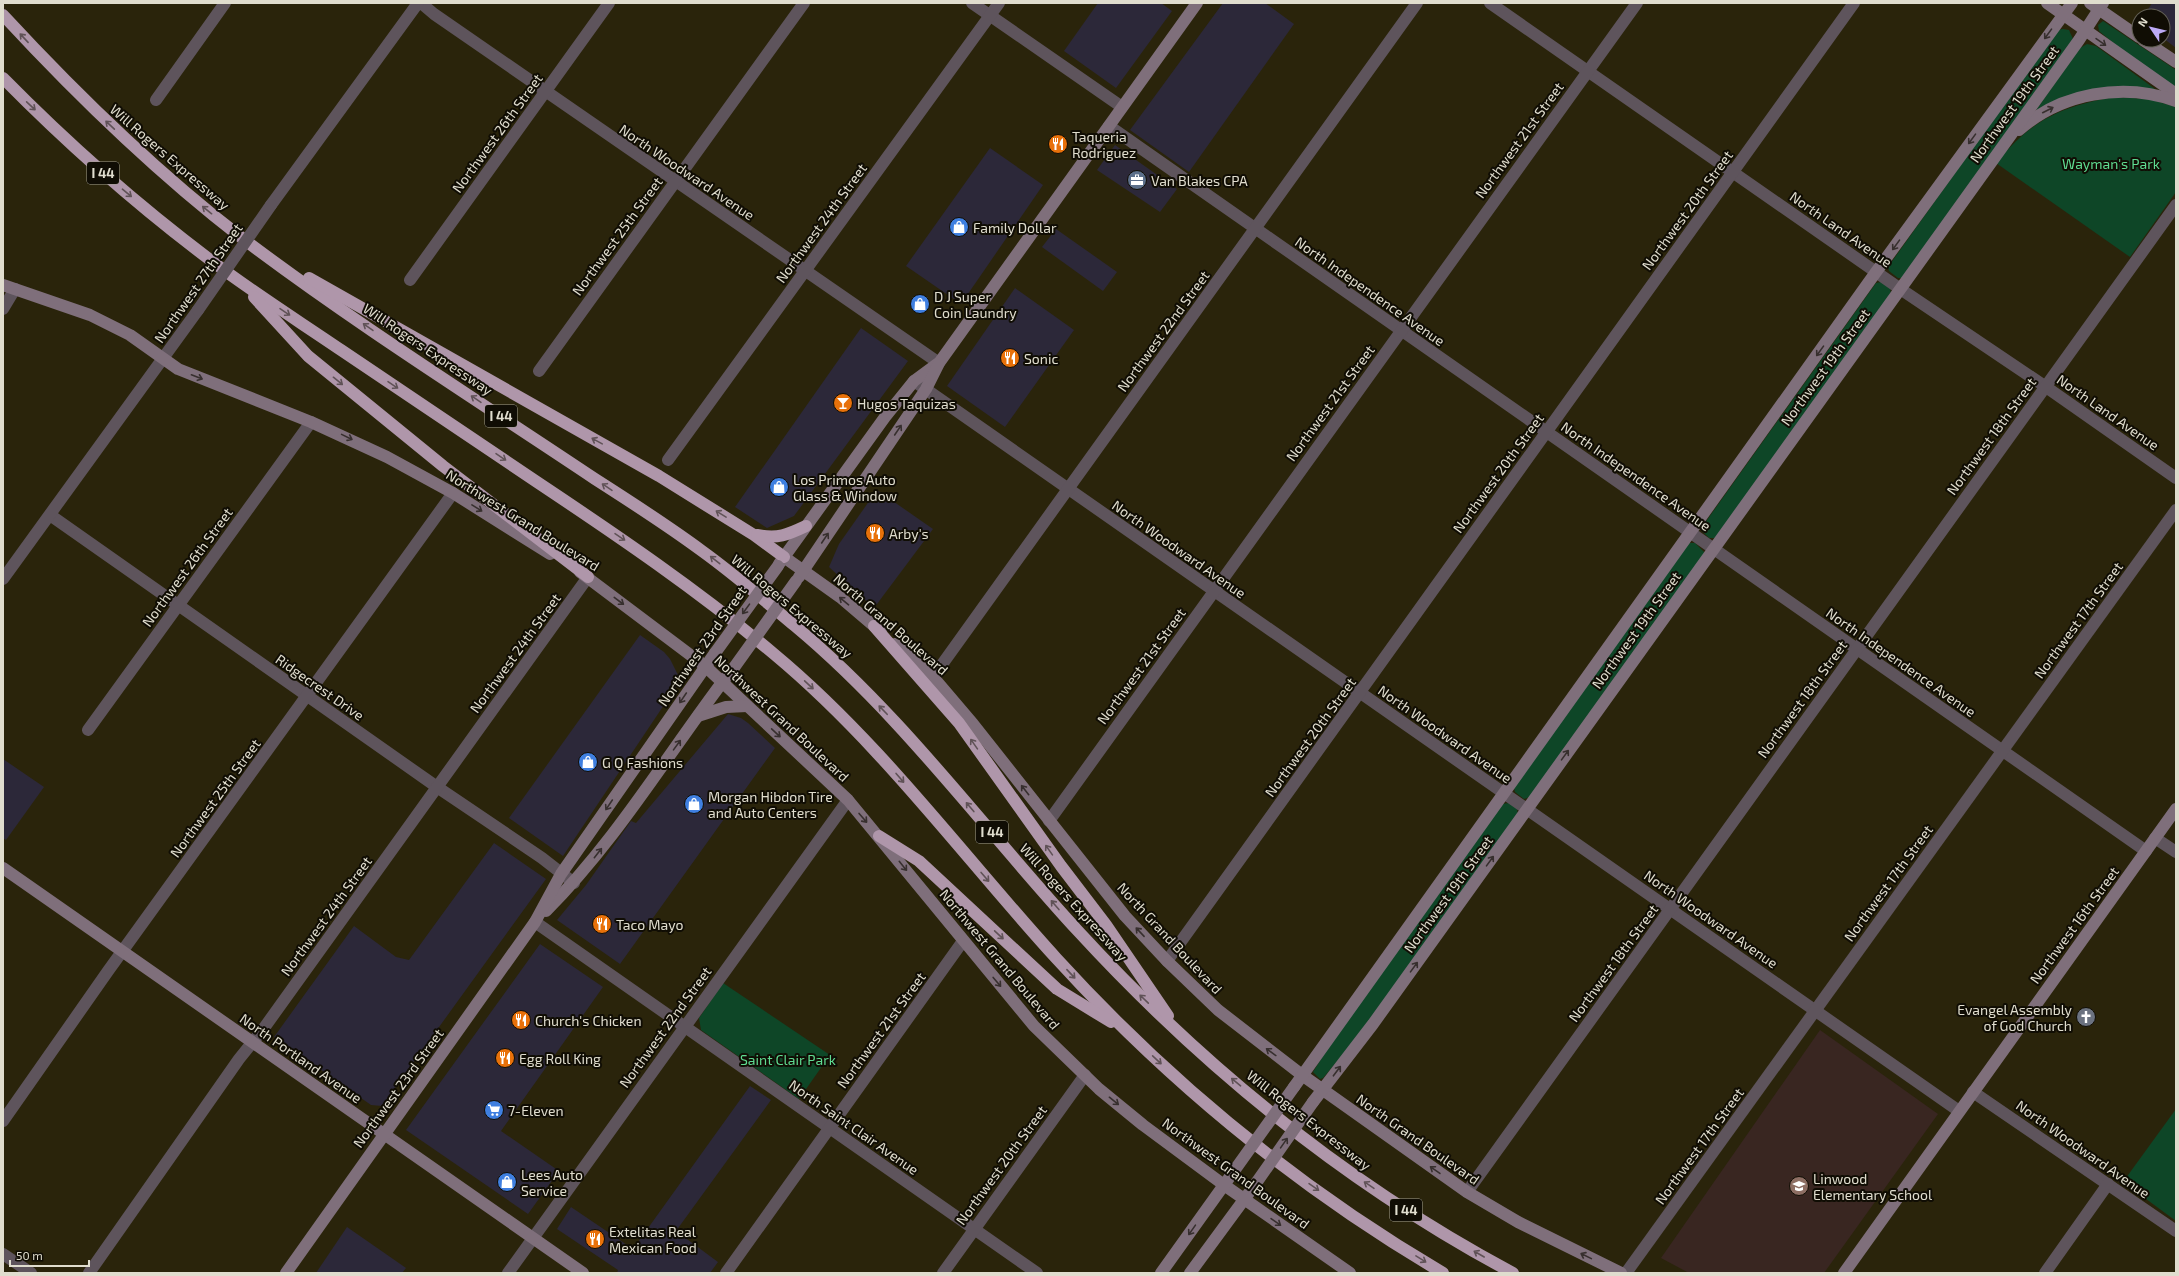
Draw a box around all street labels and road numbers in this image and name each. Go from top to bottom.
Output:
street label: Northwest 19th Street [1966,42,2062,166]
street label: Northwest 26th Street [448,70,546,196]
street label: Northwest 21st Street [1471,79,1567,201]
street label: Will Rogers Expressway [107,101,234,214]
street label: North Woodward Avenue [616,120,758,224]
street label: Northwest 20th Street [1638,147,1736,273]
street label: Northwest 24th Street [772,160,870,286]
road number: I 44 [87,162,119,184]
street label: Northwest 25th Street [568,173,666,299]
street label: North Land Avenue [1787,187,1895,271]
street label: Northwest 27th Street [150,220,246,346]
street label: North Independence Avenue [1292,233,1448,349]
street label: Northwest 22nd Street [1113,267,1213,395]
street label: Will Rogers Expressway [360,299,496,399]
street label: Northwest 19th Street [1777,305,1873,429]
street label: Northwest 21st Street [1282,342,1378,464]
street label: North Land Avenue [2054,370,2162,454]
street label: Northwest 18th Street [1943,374,2039,498]
road number: I 44 [485,405,517,427]
street label: Northwest 20th Street [1449,410,1547,536]
street label: North Independence Avenue [1558,418,1714,534]
street label: Northwest Grand Boulevard [443,466,603,574]
street label: North Woodward Avenue [1109,496,1249,602]
street label: Northwest 26th Street [138,504,236,630]
street label: Will Rogers Expressway [728,550,856,662]
street label: Northwest 17th Street [2030,558,2126,682]
street label: Northwest 19th Street [1588,568,1684,692]
street label: North Grand Boulevard [830,570,952,678]
street label: Northwest 23rd Street [654,583,750,709]
street label: Northwest 24th Street [466,590,564,716]
street label: North Independence Avenue [1823,604,1979,720]
street label: Northwest 21st Street [1093,605,1189,727]
street label: Northwest 18th Street [1754,637,1850,761]
street label: Ridgecrest Drive [273,650,367,724]
street label: Northwest Grand Boulevard [711,651,853,785]
street label: Northwest 20th Street [1261,674,1359,800]
street label: North Woodward Avenue [1375,681,1515,787]
street label: Northwest 25th Street [166,735,264,861]
road number: I 44 [976,821,1008,843]
street label: Northwest 17th Street [1840,821,1936,945]
street label: Northwest 19th Street [1400,832,1496,956]
street label: Will Rogers Expressway [1017,840,1132,965]
street label: Northwest 24th Street [277,853,375,979]
street label: Northwest 16th Street [2026,863,2122,987]
street label: North Woodward Avenue [1641,866,1781,972]
street label: North Grand Boulevard [1114,879,1226,997]
street label: Northwest Grand Boulevard [936,885,1064,1033]
street label: Northwest 18th Street [1565,901,1661,1025]
street label: Northwest 22nd Street [615,963,715,1091]
street label: Northwest 21st Street [833,969,929,1091]
street label: North Portland Avenue [237,1010,365,1106]
street label: Northwest 23rd Street [349,1025,447,1151]
street label: Will Rogers Expressway [1244,1066,1375,1174]
street label: North Saint Clair Avenue [786,1076,922,1178]
street label: Northwest 17th Street [1651,1084,1747,1208]
street label: North Grand Boulevard [1353,1090,1483,1188]
street label: North Woodward Avenue [2013,1096,2153,1202]
street label: Northwest 20th Street [952,1102,1050,1228]
street label: Northwest Grand Boulevard [1159,1114,1313,1232]
road number: I 44 [1390,1199,1422,1221]

